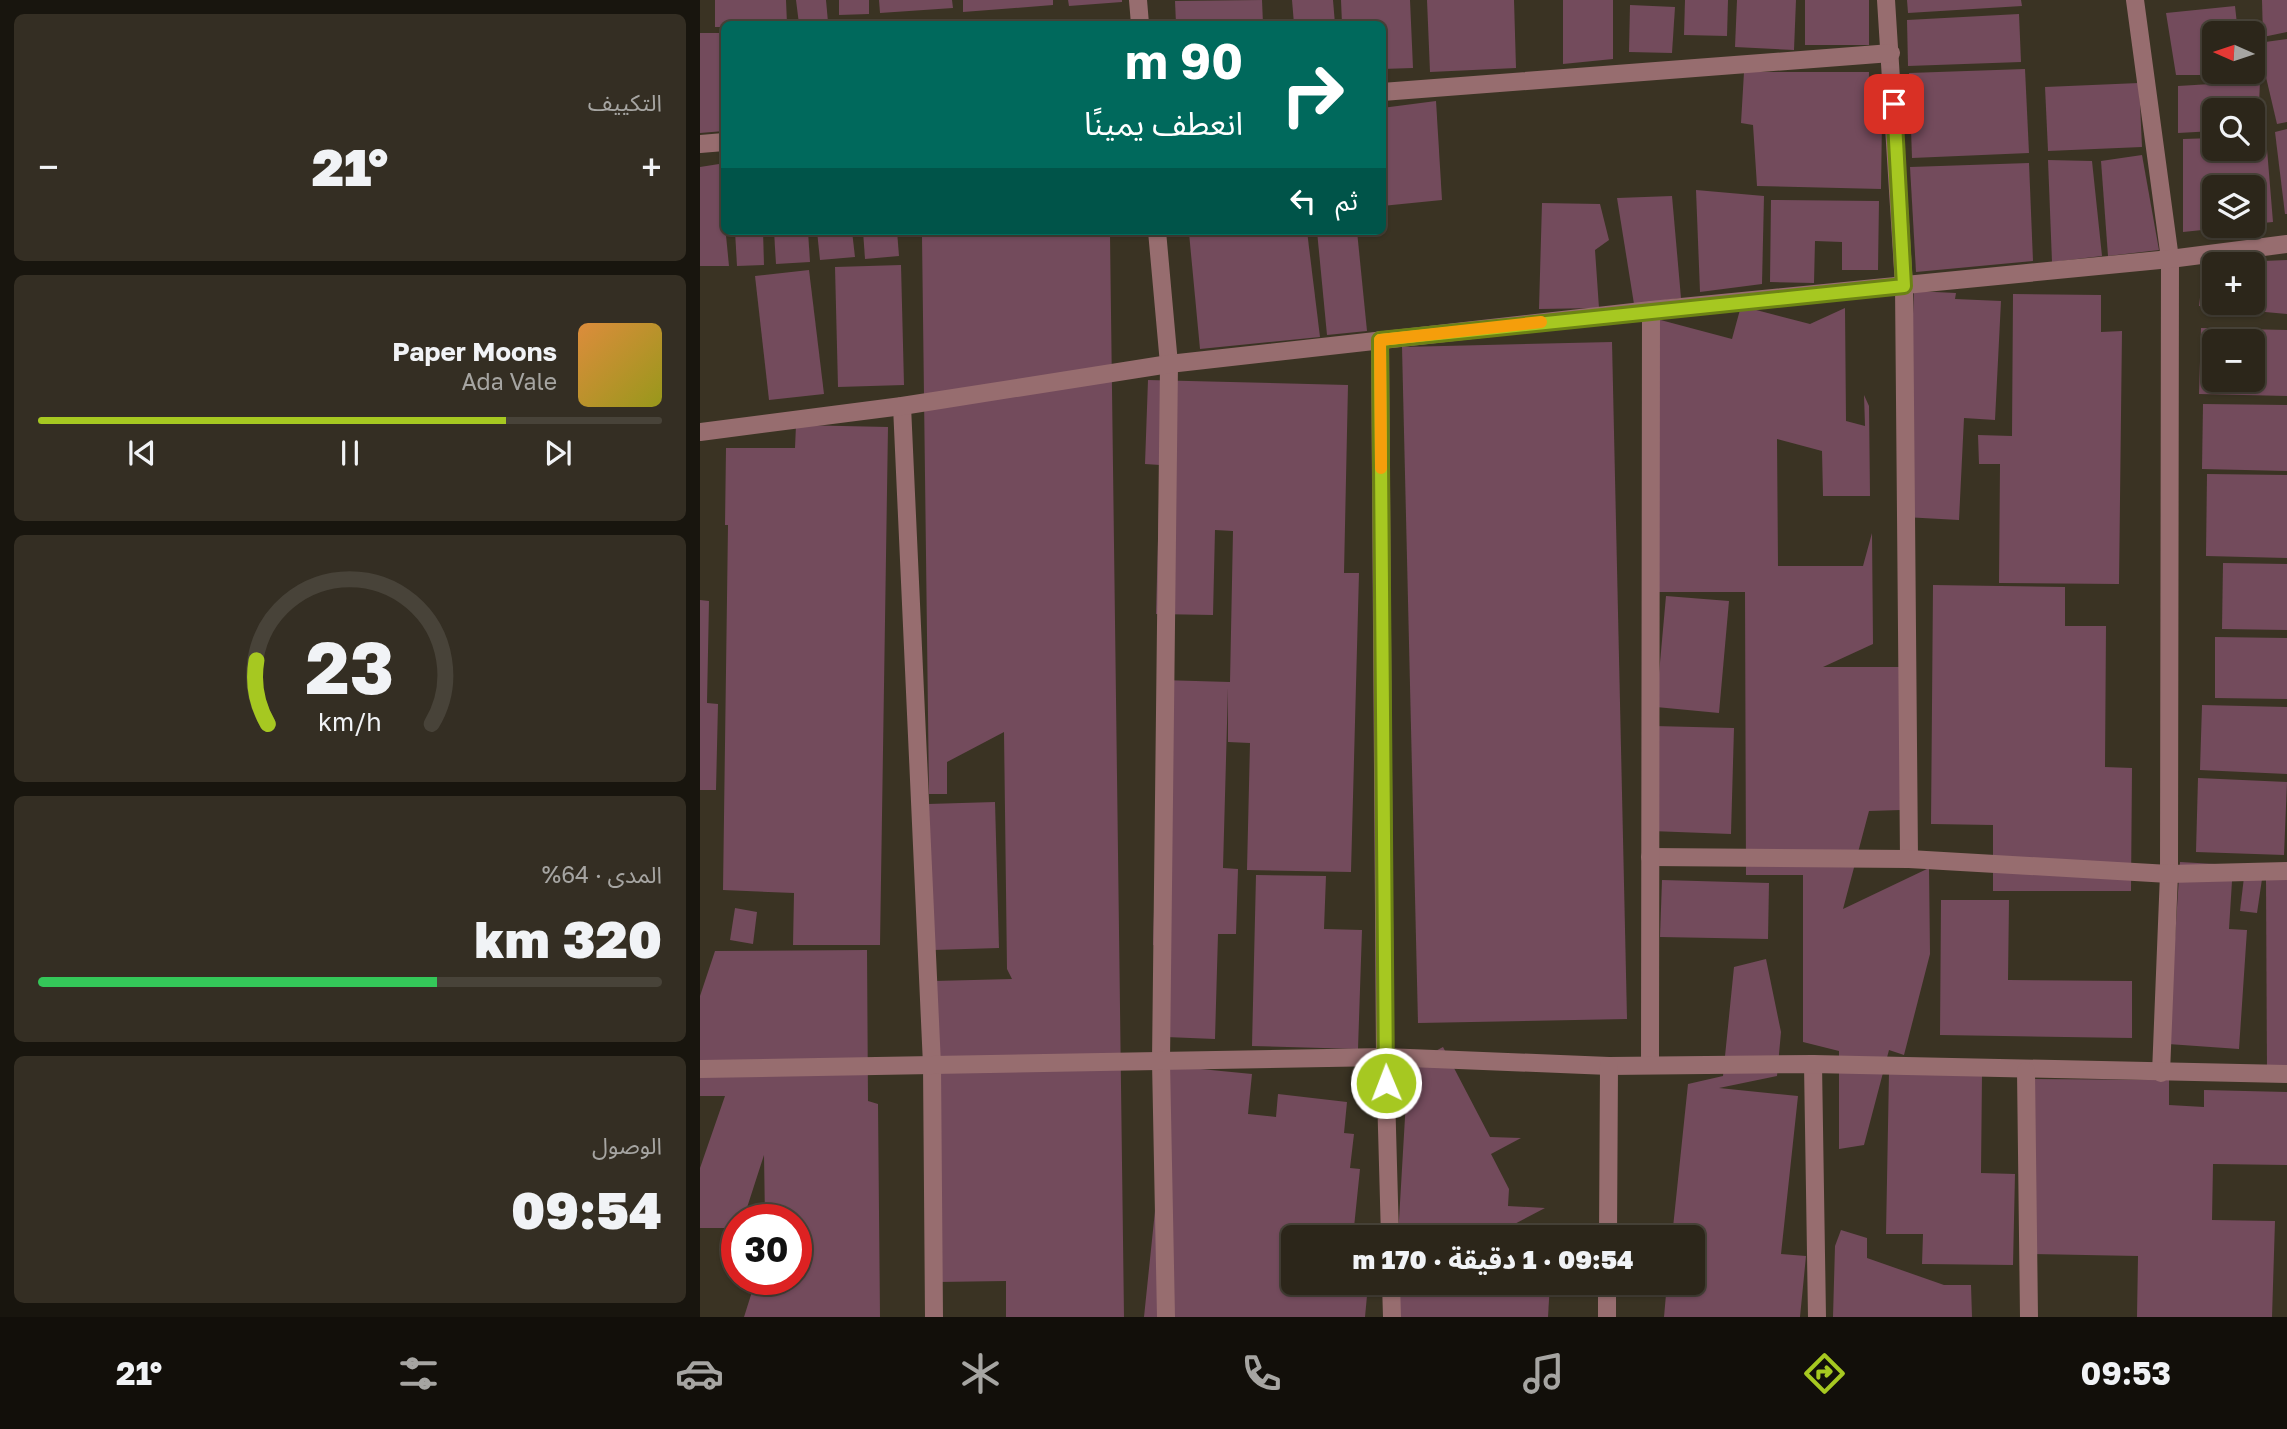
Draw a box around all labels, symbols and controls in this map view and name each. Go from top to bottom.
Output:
north arrow [2202,21,2264,84]
map controls [2202,21,2265,392]
text: 90 m [1125,31,1243,90]
icon: right [1267,49,1358,140]
pin [1864,74,1924,134]
icon: arrive [1875,85,1913,123]
text: التكييف [588,88,662,116]
button: search [2202,98,2265,161]
text: انعطف يمينًا [1084,104,1243,142]
text: 21° [312,135,388,197]
text: − [38,144,59,189]
text: + [641,144,662,189]
button: layers [2202,175,2265,238]
icon: left [1284,182,1322,220]
text: ثم [1336,185,1358,216]
button: + [2202,252,2265,315]
button: − [2202,329,2265,392]
text: Paper Moons [392,336,557,367]
text: Ada Vale [461,367,557,395]
icon: previous [123,434,161,472]
icon: pause [331,434,369,472]
icon: next [539,434,577,472]
text: 23 [306,624,394,711]
text: km/h [318,706,382,737]
text: المدى · 64% [542,860,662,888]
text: 320 km [474,907,662,969]
position arrow [1349,1046,1423,1120]
text: الوصول [592,1131,662,1159]
text: 09:54 [511,1178,662,1240]
speed limit sign: 30 [721,1204,812,1295]
text: 09:54 · 1 دقيقة · 170 m [1352,1244,1634,1275]
icon: filters [394,1349,443,1398]
icon: car [675,1349,724,1398]
icon: climate [956,1349,1005,1398]
icon: phone [1237,1349,1286,1398]
icon: music [1519,1349,1568,1398]
icon: directions [1800,1349,1849,1398]
text: 21° [116,1354,162,1392]
text: 09:53 [2081,1354,2171,1392]

